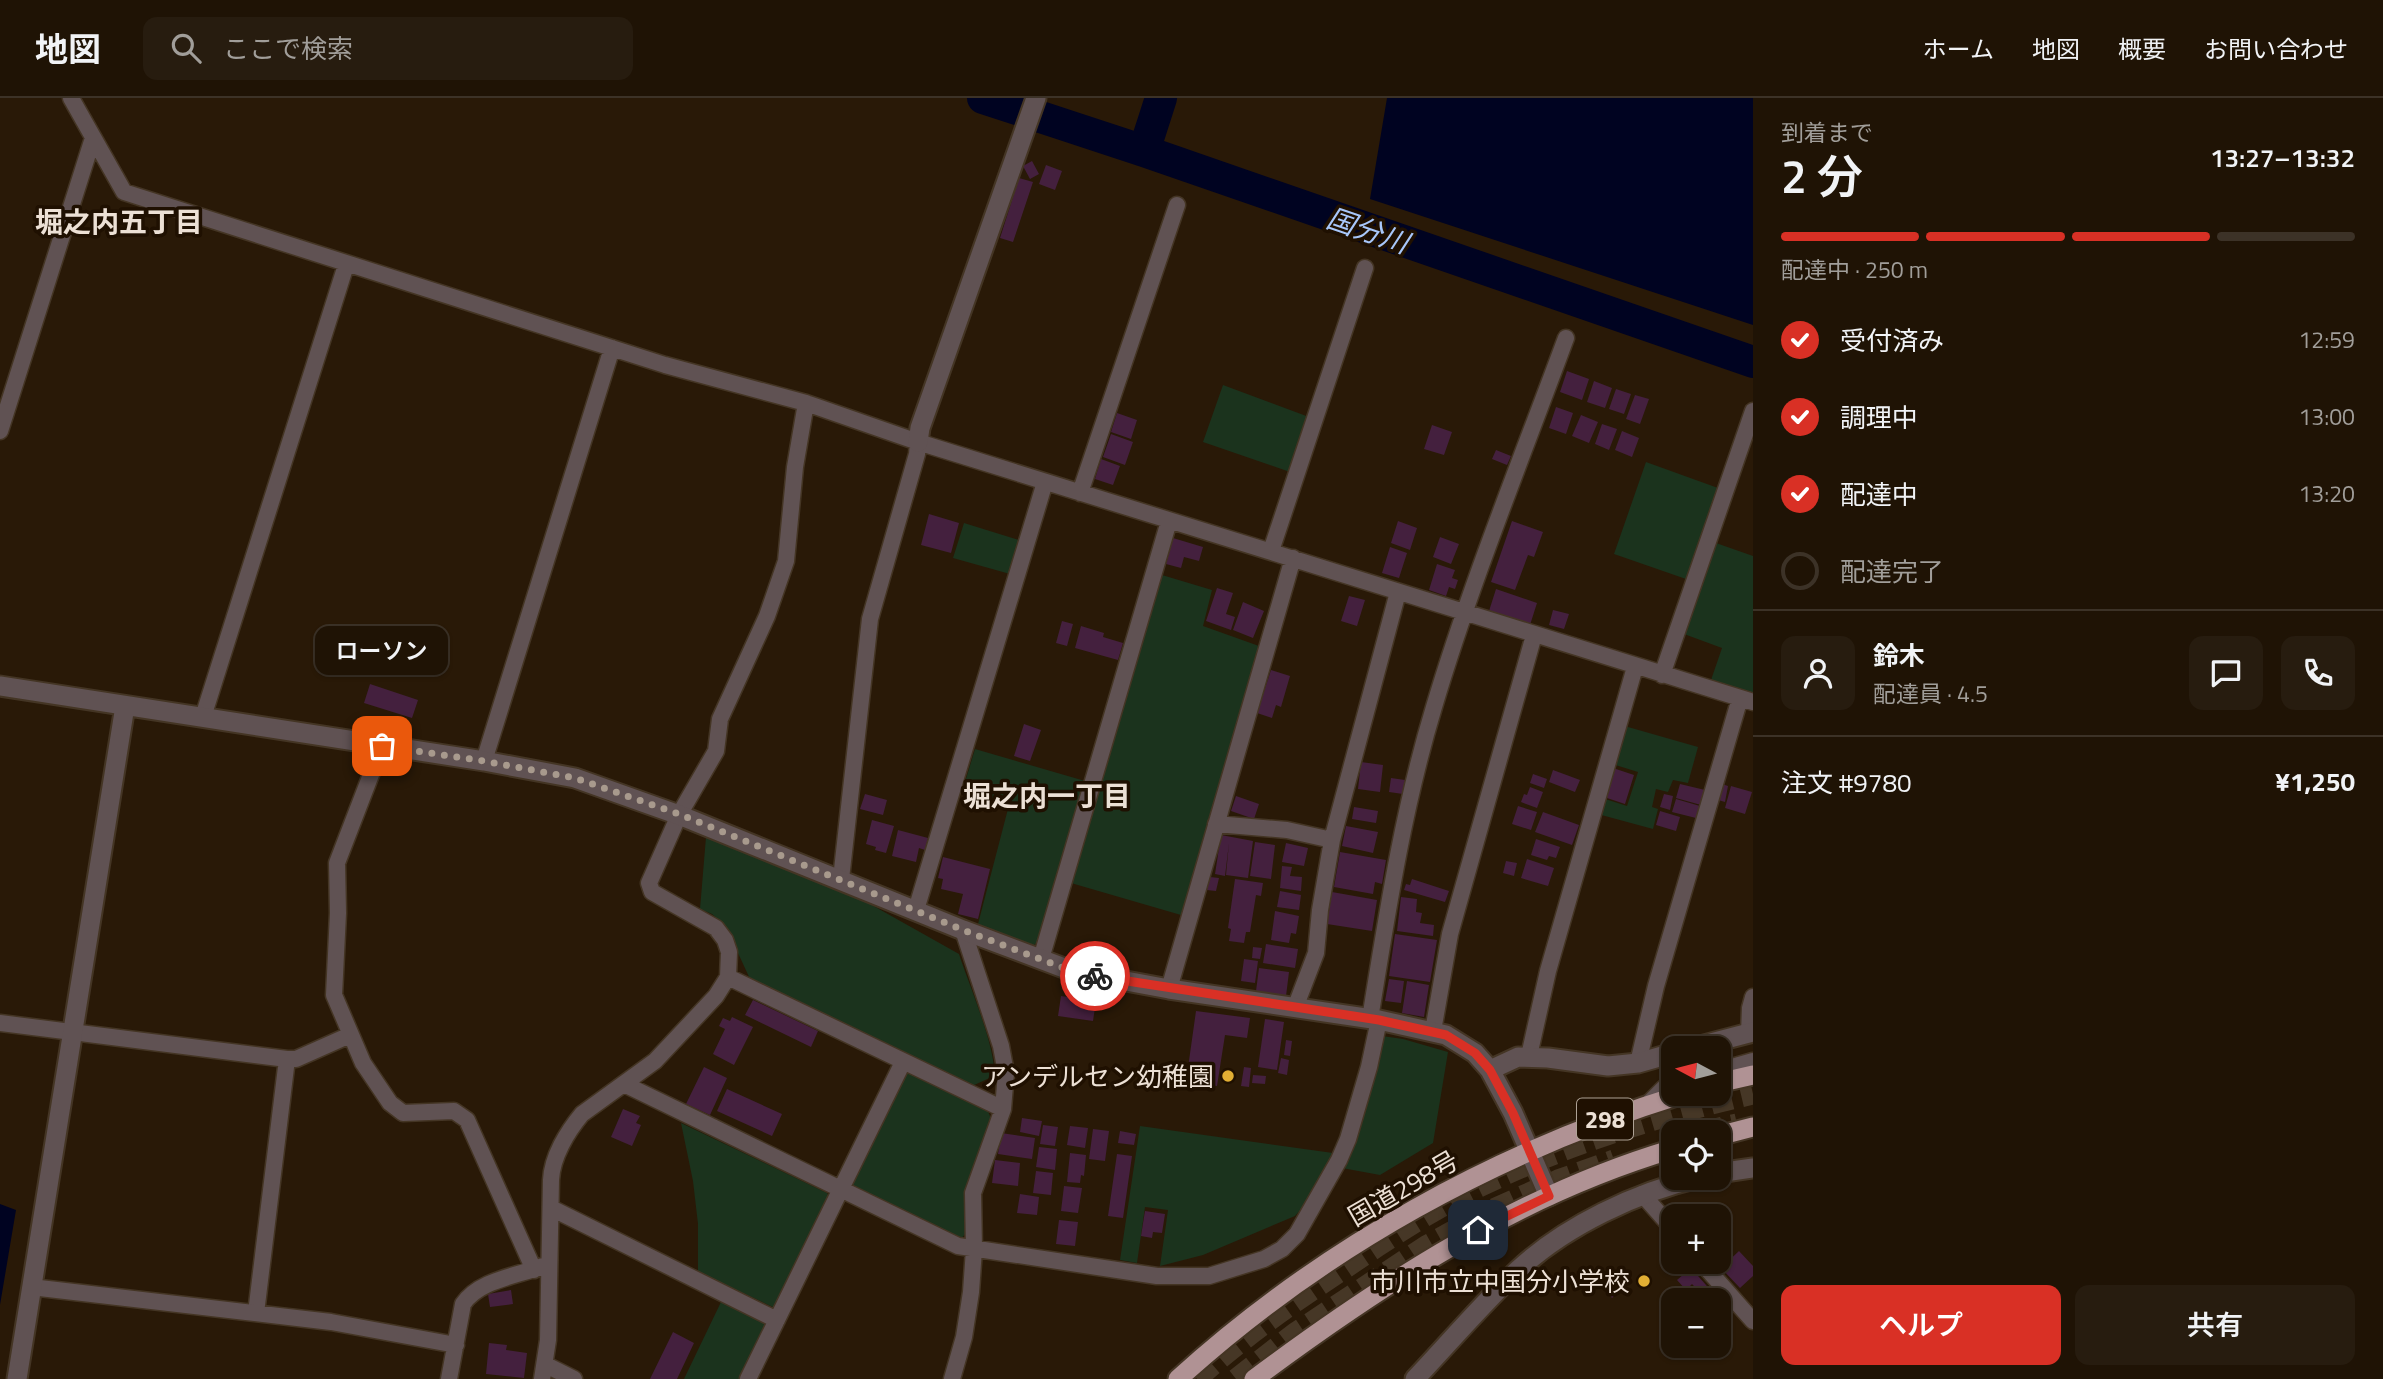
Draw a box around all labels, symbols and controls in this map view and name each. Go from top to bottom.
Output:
search box [143,17,633,80]
text: 地図 [35,24,101,74]
icon: search [167,29,205,67]
text: ここで検索 [223,29,353,68]
text: ホーム [1923,31,1994,67]
text: 地図 [2032,31,2080,67]
text: 概要 [2118,31,2166,67]
text: お問い合わせ [2204,31,2348,67]
text: 到着まで [1781,115,1873,150]
text: 13:27–13:32 [2210,138,2355,177]
text: 2 分 [1781,141,1863,211]
water label: 国分川 [1321,196,1418,265]
district label: 堀之内五丁目 [35,200,203,243]
text: 配達中 · 250 m [1781,252,1928,287]
icon: check [1781,321,1819,359]
text: 受付済み [1840,321,1944,360]
text: 12:59 [2298,322,2355,357]
icon: check [1781,398,1819,436]
text: 調理中 [1840,398,1918,437]
text: 13:00 [2298,399,2355,434]
icon: check [1781,475,1819,513]
text: 配達中 [1840,475,1918,514]
text: 13:20 [2298,476,2355,511]
text: 配達完了 [1840,552,1944,591]
callout: ローソン [316,627,448,676]
text: ローソン [336,633,428,668]
button: person [1781,636,1855,710]
text: 鈴木 [1873,636,1925,675]
button: chat [2189,636,2263,710]
button: phone [2281,636,2355,710]
text: 配達員 · 4.5 [1873,676,1988,711]
pin [352,716,412,776]
icon: bag [363,727,401,765]
text: ¥1,250 [2275,762,2355,801]
text: 注文 #9780 [1781,763,1912,802]
district label: 堀之内一丁目 [963,774,1131,817]
courier [1060,941,1130,1011]
icon: bike [1076,957,1114,995]
north arrow [1661,1036,1731,1106]
map controls [1661,1036,1731,1358]
place label: アンデルセン幼稚園 [981,1057,1214,1096]
marker: アンデルセン幼稚園 [1220,1068,1236,1084]
road number: 298 [1577,1099,1633,1140]
button: locate [1661,1120,1731,1190]
street label: 国道298号 [1341,1141,1465,1235]
pin [1448,1200,1508,1260]
button: + [1661,1204,1731,1274]
icon: home [1459,1211,1497,1249]
place label: 市川市立中国分小学校 [1370,1262,1630,1301]
marker: 市川市立中国分小学校 [1636,1273,1652,1289]
button: ヘルプ [1781,1285,2061,1365]
button: 共有 [2075,1285,2355,1365]
button: − [1661,1288,1731,1358]

